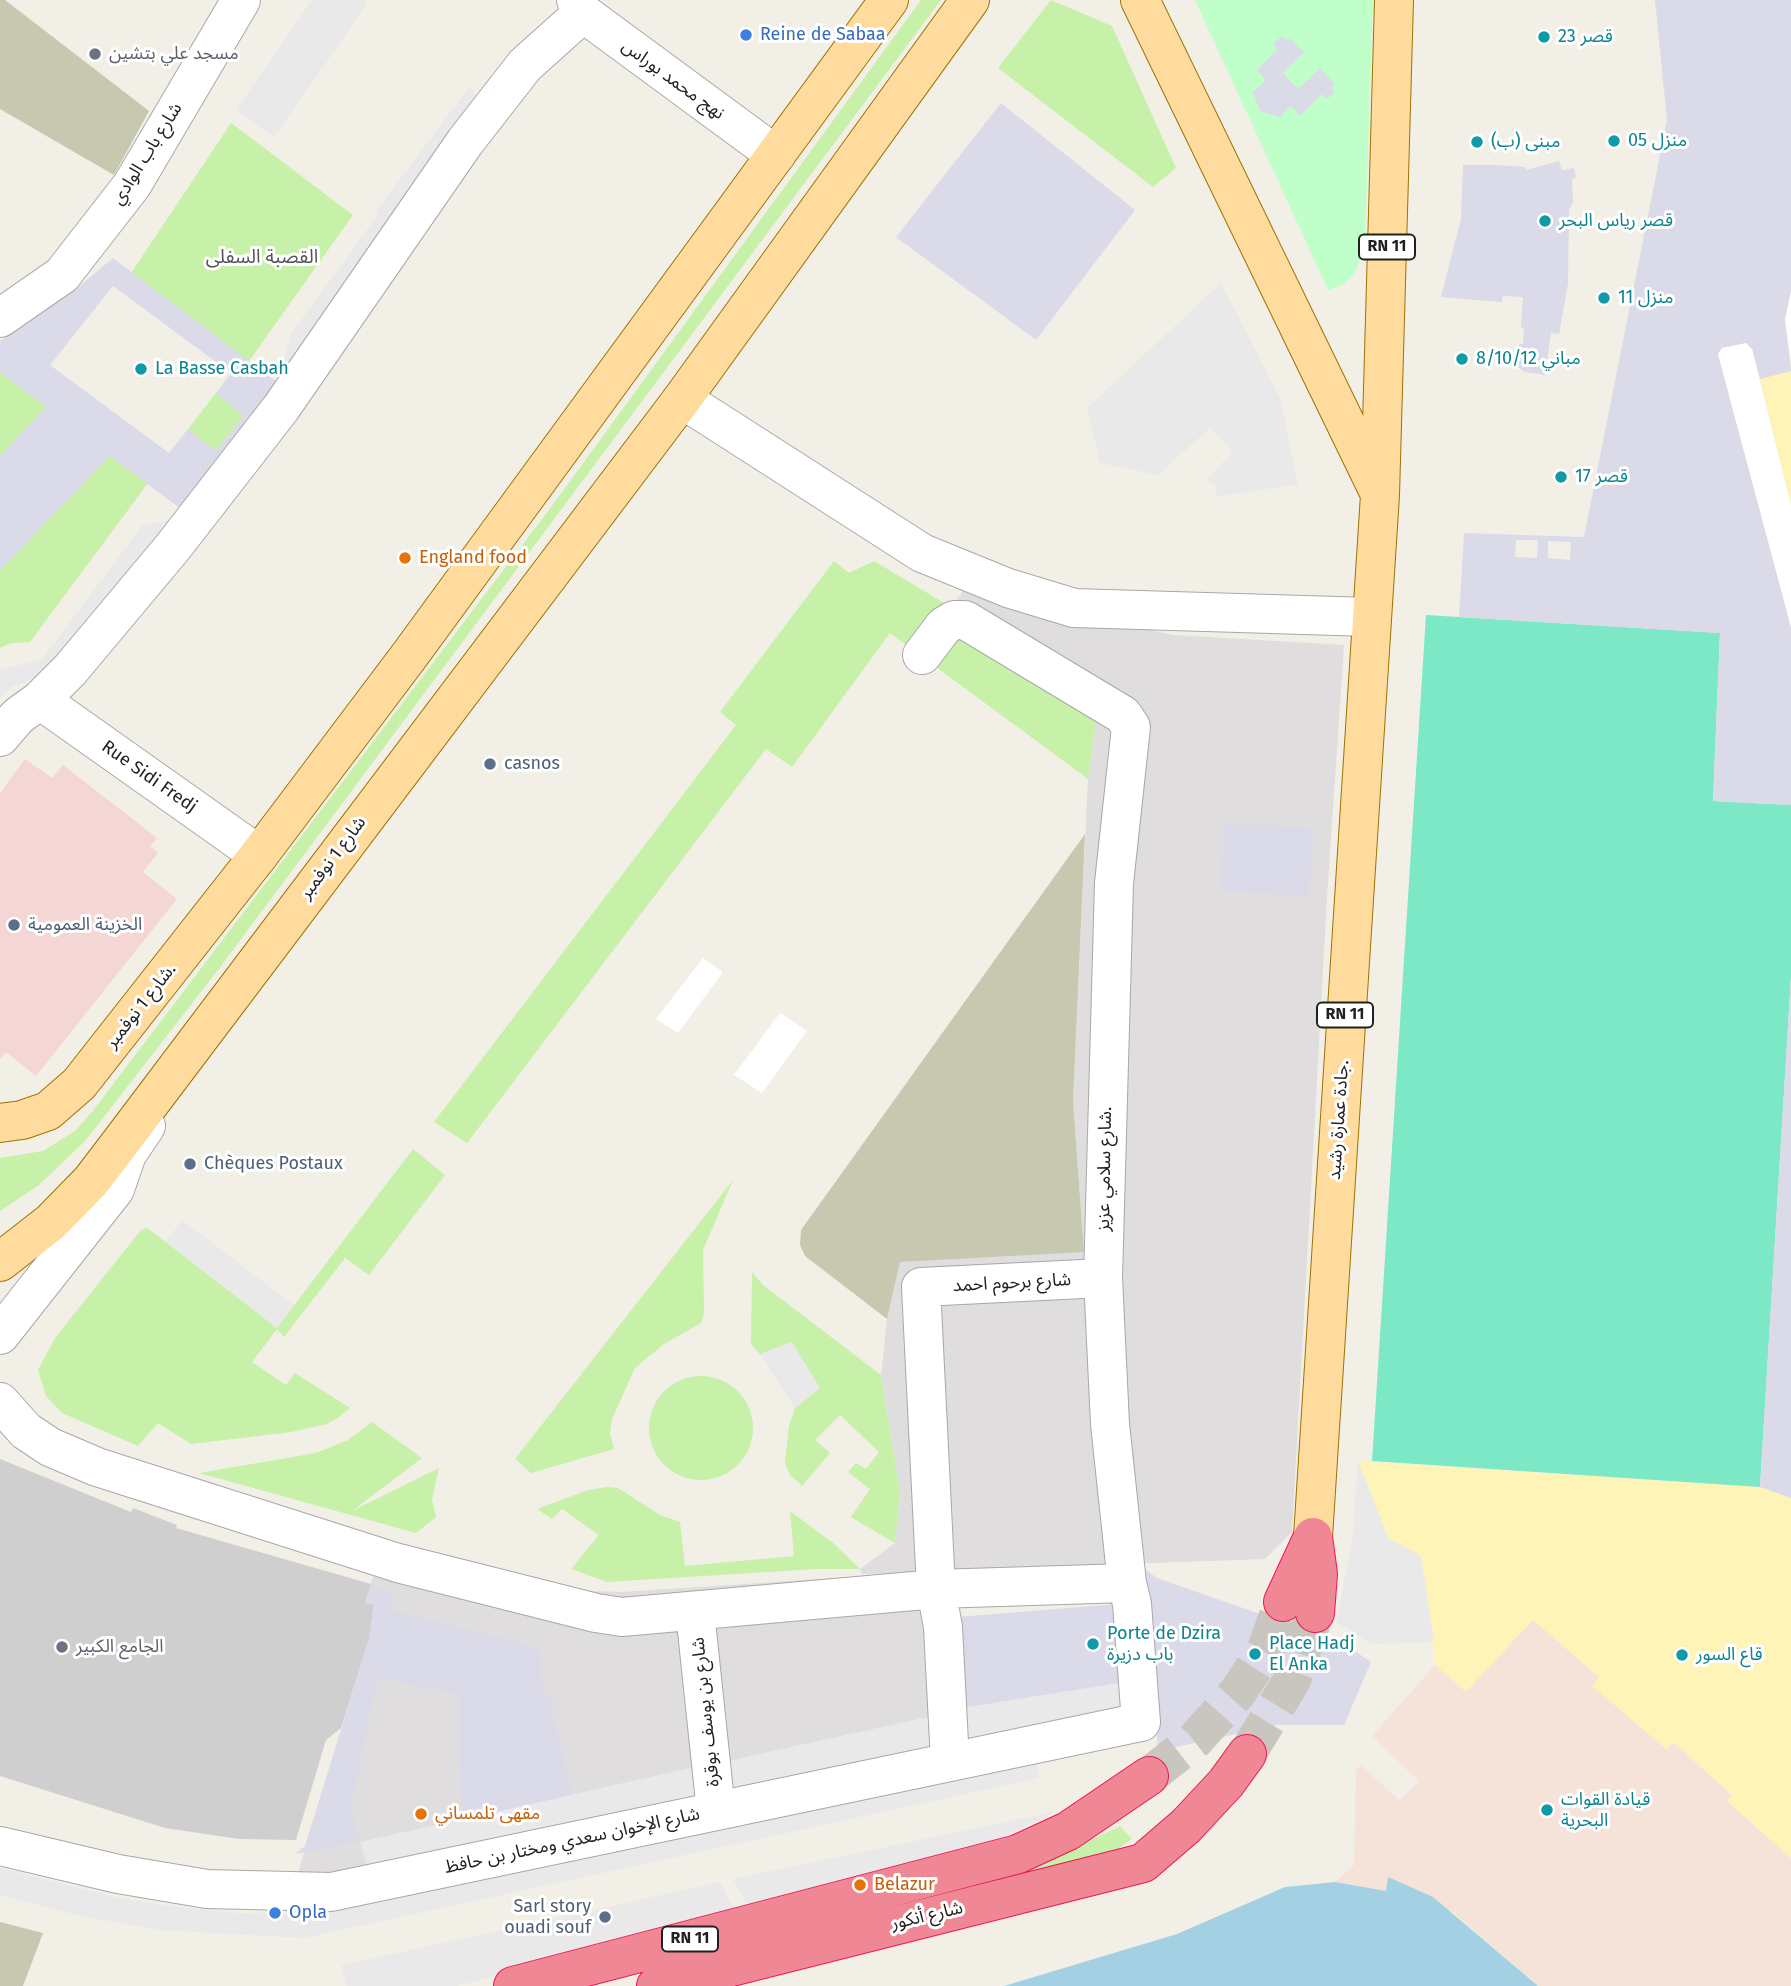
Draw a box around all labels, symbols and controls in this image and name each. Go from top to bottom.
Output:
place label: Reine de Sabaa [760,24,886,46]
place label: قصر 23 [1558,26,1613,48]
marker: Reine de Sabaa [738,27,754,43]
marker: قصر 23 [1536,29,1552,45]
street label: نهج محمد بوراس [617,36,729,124]
place label: مسجد علي بتشين [109,43,239,65]
marker: مسجد علي بتشين [87,46,103,62]
street label: شارع باب الوادي [107,99,187,209]
place label: منزل 05 [1628,130,1687,152]
place label: مبنى (ب) [1491,131,1560,153]
marker: منزل 05 [1606,133,1622,149]
marker: مبنى (ب) [1469,134,1485,150]
place label: قصر رياس البحر [1559,210,1673,232]
marker: قصر رياس البحر [1537,213,1553,229]
road number: RN 11 [1359,234,1415,260]
district label: القصبة السفلى [206,247,318,269]
place label: منزل 11 [1618,287,1673,309]
marker: منزل 11 [1596,290,1612,306]
place label: مباني 8/10/12 [1476,348,1581,370]
marker: مباني 8/10/12 [1454,351,1470,367]
place label: La Basse Casbah [155,358,289,380]
marker: La Basse Casbah [133,361,149,377]
place label: قصر 17 [1575,466,1628,488]
marker: قصر 17 [1553,469,1569,485]
place label: England food [419,547,527,569]
marker: England food [397,550,413,566]
street label: Rue Sidi Fredj [97,736,201,818]
place label: casnos [504,753,560,775]
marker: casnos [482,756,498,772]
street label: شارع 1 نوفمبر [295,813,371,903]
place label: الخزينة العمومية [28,914,142,936]
marker: الخزينة العمومية [6,917,22,933]
street label: شارع 1 نوفمبر. [101,959,181,1053]
road number: RN 11 [1317,1002,1373,1028]
street label: جادة عمارة رشيد. [1324,1059,1354,1181]
street label: شارع سلامي عزيز. [1093,1106,1117,1232]
place label: Chèques Postaux [204,1153,343,1175]
marker: Chèques Postaux [182,1156,198,1172]
street label: شارع برحوم احمد [952,1269,1072,1297]
place label: Porte de Dzira باب دزيرة [1107,1623,1221,1666]
place label: Place Hadj El Anka [1269,1633,1355,1676]
place label: الجامع الكبير [76,1636,164,1658]
street label: شارع بن يوسف بوقرة [687,1636,725,1788]
marker: Porte de Dzira باب دزيرة [1085,1636,1101,1652]
marker: الجامع الكبير [54,1639,70,1655]
place label: قاع السور [1696,1644,1763,1666]
marker: Place Hadj El Anka [1247,1646,1263,1662]
marker: قاع السور [1674,1647,1690,1663]
place label: قيادة القوات البحرية [1561,1789,1650,1832]
marker: قيادة القوات البحرية [1539,1802,1555,1818]
place label: مقهى تلمساني [435,1803,540,1825]
street label: شارع الإخوان سعدي ومختار بن حافظ [442,1803,702,1879]
marker: مقهى تلمساني [413,1806,429,1822]
place label: Belazur [874,1874,935,1896]
marker: Belazur [852,1877,868,1893]
place label: Sarl story ouadi souf [504,1896,591,1938]
street label: شارع أنكور [889,1897,965,1935]
place label: Opla [289,1902,327,1924]
marker: Opla [267,1905,283,1921]
marker: Sarl story ouadi souf [597,1909,613,1925]
road number: RN 11 [662,1926,718,1952]

